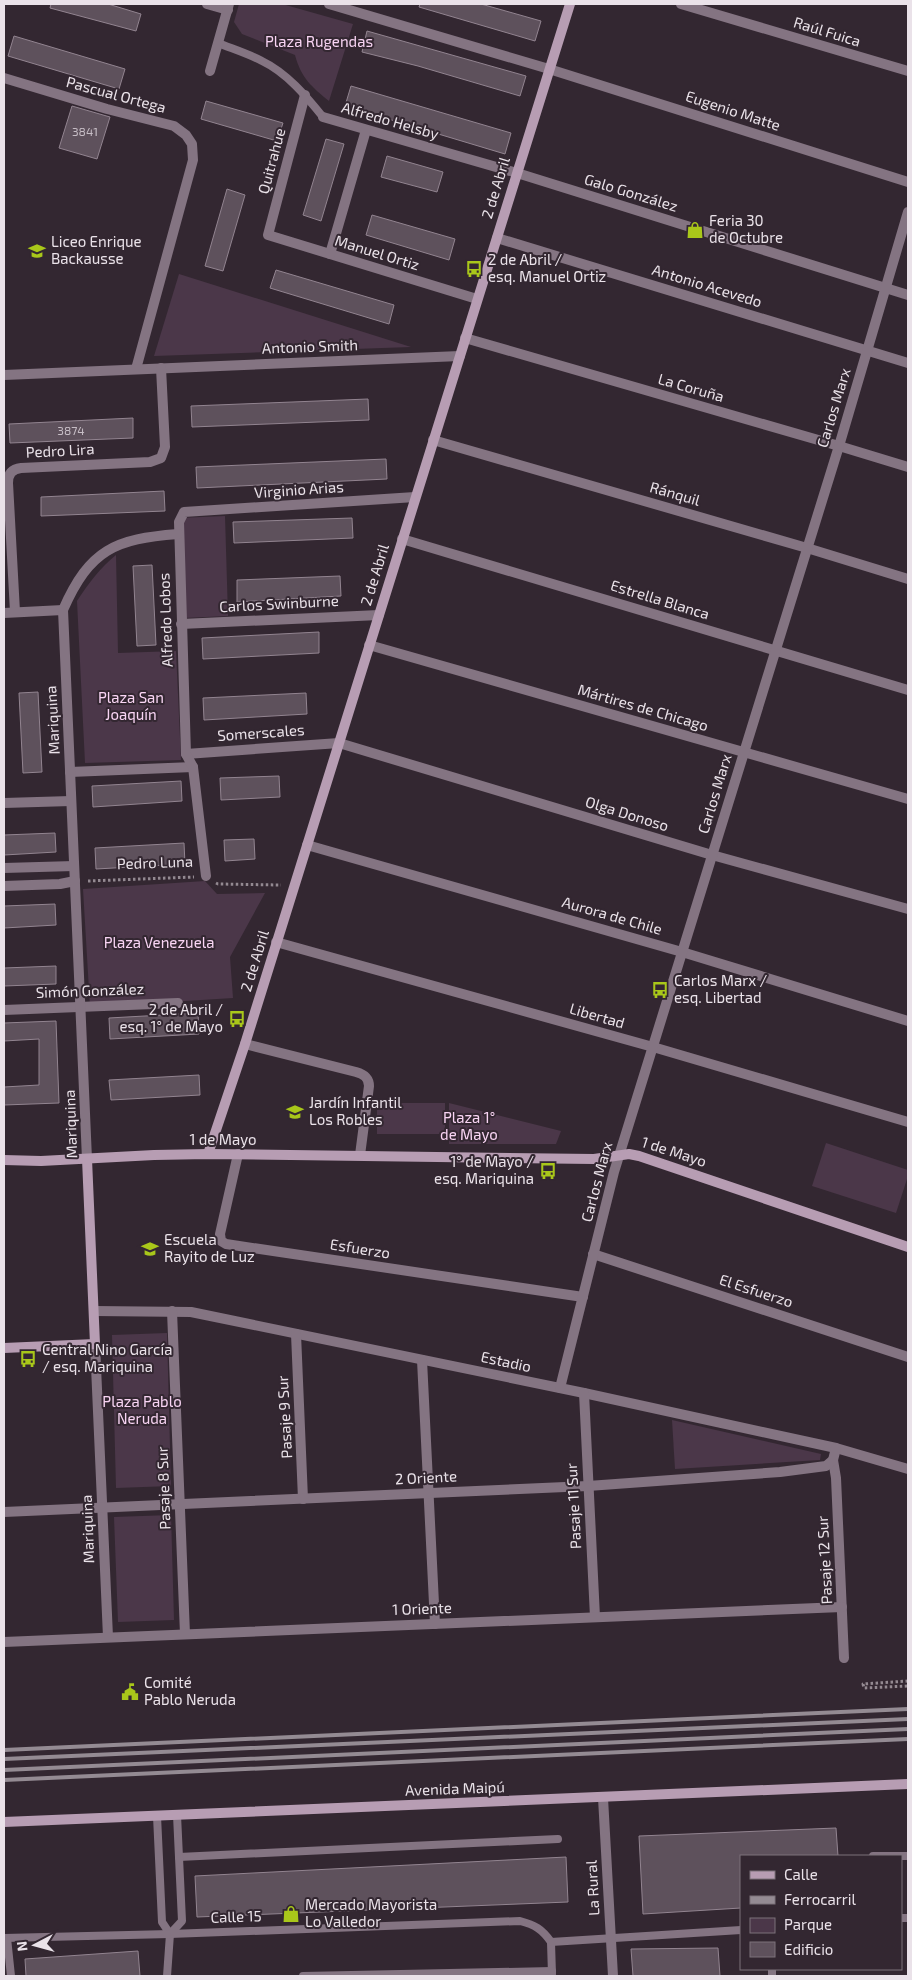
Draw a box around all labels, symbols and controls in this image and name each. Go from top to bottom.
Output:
street label: Raúl Fuica [792,12,863,50]
park label: Plaza Rugendas [265,32,373,50]
street label: Pascual Ortega [64,72,168,116]
street label: Eugenio Matte [684,86,783,134]
street label: Alfredo Helsby [340,98,441,143]
house number: 3841 [72,124,98,138]
street label: Quitrahue [254,126,289,196]
street label: 2 de Abril [477,154,513,221]
street label: Galo González [582,169,680,215]
place label: Feria 30 de Octubre [709,211,783,246]
shop icon: Feria 30 de Octubre [685,220,705,240]
street label: Manuel Ortiz [333,231,422,273]
place label: Liceo Enrique Backausse [51,232,142,267]
school or university icon: Liceo Enrique Backausse [27,241,47,261]
place label: 2 de Abril / esq. Manuel Ortiz [488,250,606,285]
bus stop icon: 2 de Abril / esq. Manuel Ortiz [464,259,484,279]
street label: Antonio Acevedo [650,260,764,310]
street label: Antonio Smith [262,335,358,357]
street label: Carlos Marx [812,366,854,450]
street label: La Coruña [656,369,726,405]
house number: 3874 [57,423,85,437]
street label: Pedro Lira [25,439,95,461]
street label: Virginio Arias [254,477,344,501]
street label: Ránquil [648,477,703,509]
street label: 2 de Abril [356,541,392,608]
street label: Alfredo Lobos [154,572,176,668]
street label: Estrella Blanca [609,575,712,623]
street label: Carlos Swinburne [219,591,339,615]
street label: Mártires de Chicago [576,680,711,734]
street label: Mariquina [41,685,63,755]
park label: Plaza San Joaquín [98,688,164,723]
street label: Somerscales [217,720,305,744]
street label: Carlos Marx [693,752,735,836]
street label: Olga Donoso [583,792,671,834]
street label: Pedro Luna [117,852,193,872]
street label: Aurora de Chile [560,892,664,938]
street label: 2 de Abril [236,927,272,994]
park label: Plaza Venezuela [104,933,214,951]
place label: Carlos Marx / esq. Libertad [674,971,767,1006]
street label: Simón González [35,979,145,1001]
bus stop icon: Carlos Marx / esq. Libertad [650,980,670,1000]
street label: Libertad [568,999,627,1031]
place label: 2 de Abril / esq. 1° de Mayo [119,1000,223,1035]
bus stop icon: 2 de Abril / esq. 1° de Mayo [227,1009,247,1029]
street label: Mariquina [60,1089,80,1159]
place label: Jardín Infantil Los Robles [309,1093,402,1128]
school or university icon: Jardín Infantil Los Robles [285,1102,305,1122]
park label: Plaza 1° de Mayo [440,1108,498,1143]
street label: 1 de Mayo [189,1130,257,1148]
street label: 1 de Mayo [640,1132,709,1170]
street label: Carlos Marx [577,1140,615,1224]
place label: 1° de Mayo / esq. Mariquina [434,1152,534,1187]
bus stop icon: 1° de Mayo / esq. Mariquina [538,1161,558,1181]
place label: Escuela Rayito de Luz [164,1230,255,1265]
street label: Esfuerzo [329,1234,391,1262]
school or university icon: Escuela Rayito de Luz [140,1239,160,1259]
street label: El Esfuerzo [717,1270,795,1310]
place label: Central Nino García / esq. Mariquina [42,1340,172,1375]
street label: Estadio [479,1347,533,1375]
bus stop icon: Central Nino García / esq. Mariquina [18,1349,38,1369]
street label: Pasaje 9 Sur [273,1375,296,1459]
park label: Plaza Pablo Neruda [102,1392,182,1427]
street label: Pasaje 8 Sur [153,1446,174,1530]
street label: Pasaje 11 Sur [562,1462,585,1550]
street label: 2 Oriente [394,1466,457,1488]
street label: Mariquina [77,1494,97,1564]
street label: Pasaje 12 Sur [813,1515,836,1605]
street label: 1 Oriente [392,1598,452,1618]
place label: Comité Pablo Neruda [144,1673,236,1708]
public building icon: Comité Pablo Neruda [120,1682,140,1702]
street label: Avenida Maipú [405,1777,505,1799]
legend [740,1855,902,1970]
street label: La Rural [582,1859,602,1916]
text: Calle [784,1865,818,1883]
text: Ferrocarril [784,1890,857,1908]
place label: Mercado Mayorista Lo Valledor [305,1895,437,1930]
shop icon: Mercado Mayorista Lo Valledor [281,1904,301,1924]
street label: Calle 15 [210,1906,262,1926]
text: Parque [784,1915,832,1933]
north arrow [10,1920,60,1970]
text: N [13,1940,31,1952]
text: Edificio [784,1940,833,1958]

